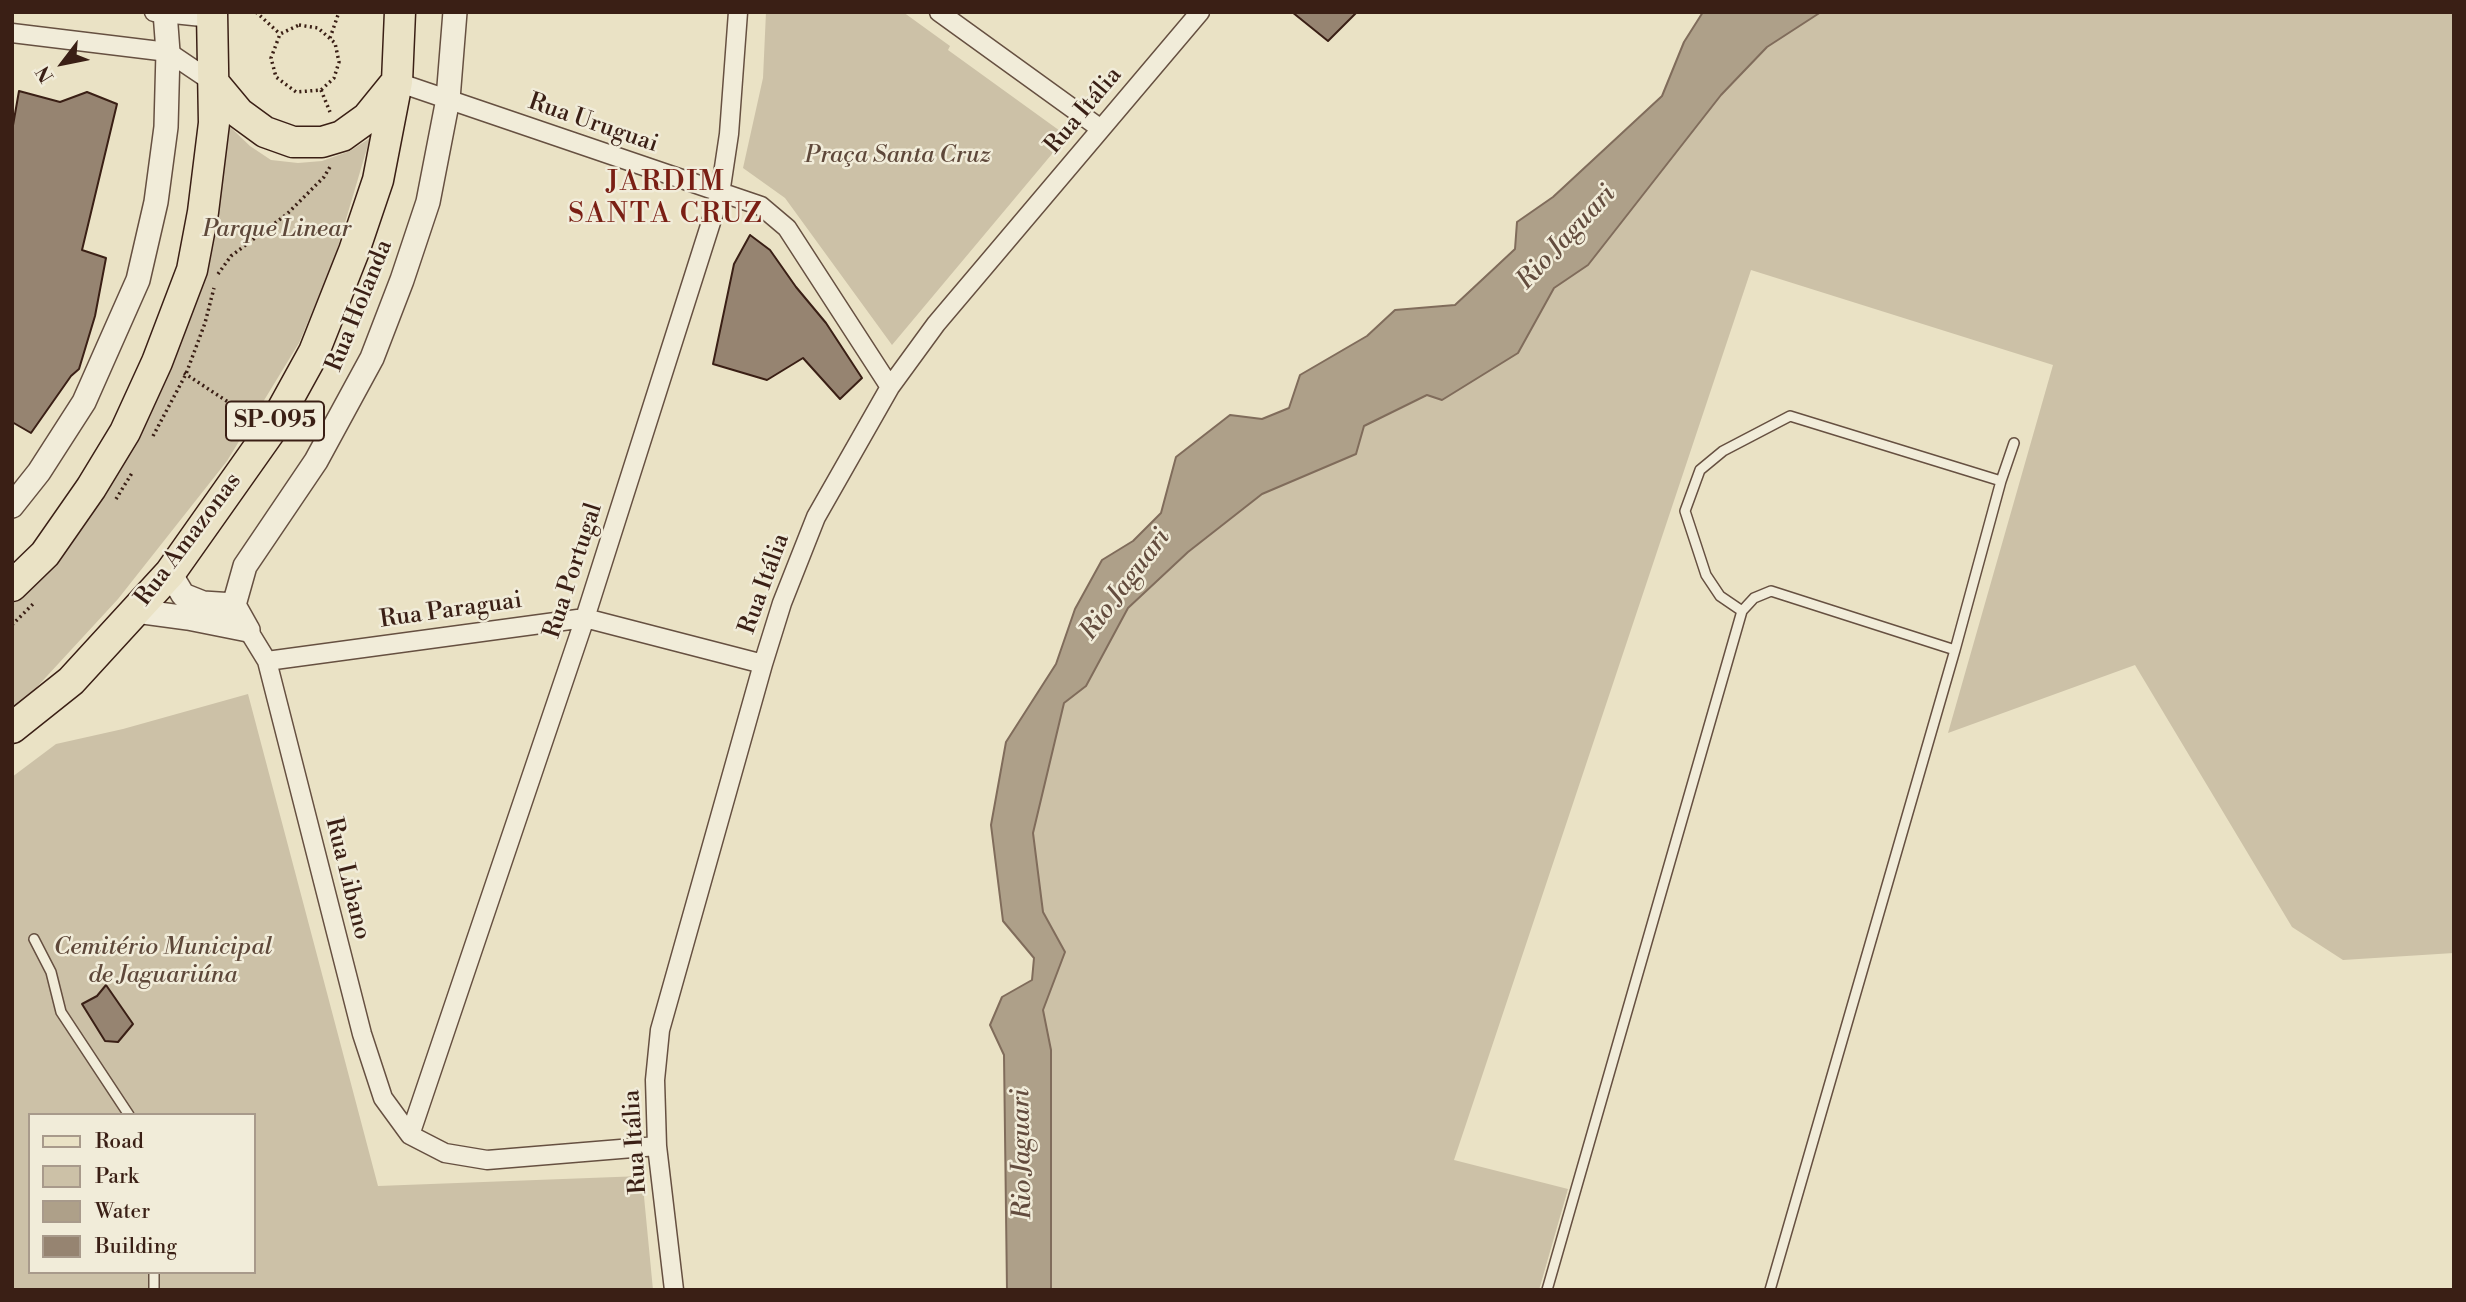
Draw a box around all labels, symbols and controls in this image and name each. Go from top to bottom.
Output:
north arrow [28,28,98,98]
text: N [31,61,59,87]
street label: Rua Itália [1039,62,1129,160]
street label: Rua Uruguai [524,88,662,160]
park label: Praça Santa Cruz [805,142,991,170]
district label: JARDIM SANTA CRUZ [569,166,763,232]
water label: Rio Jaguari [1511,179,1623,297]
park label: Parque Linear [202,216,352,244]
street label: Rua Holanda [321,236,399,376]
road number: SP-095 [226,402,324,440]
street label: Rua Amazonas [130,468,248,612]
street label: Rua Portugal [539,500,609,642]
water label: Rio Jaguari [1074,523,1178,647]
street label: Rua Itália [734,530,796,638]
street label: Rua Paraguai [378,587,524,635]
street label: Rua Libano [318,815,376,943]
park label: Cemitério Municipal de Jaguariúna [54,934,272,990]
water label: Rio Jaguari [1006,1088,1040,1220]
street label: Rua Itália [618,1089,654,1195]
legend [28,1113,256,1274]
text: Road [95,1129,144,1155]
text: Park [95,1164,139,1190]
text: Water [95,1199,150,1225]
text: Building [95,1234,177,1260]

